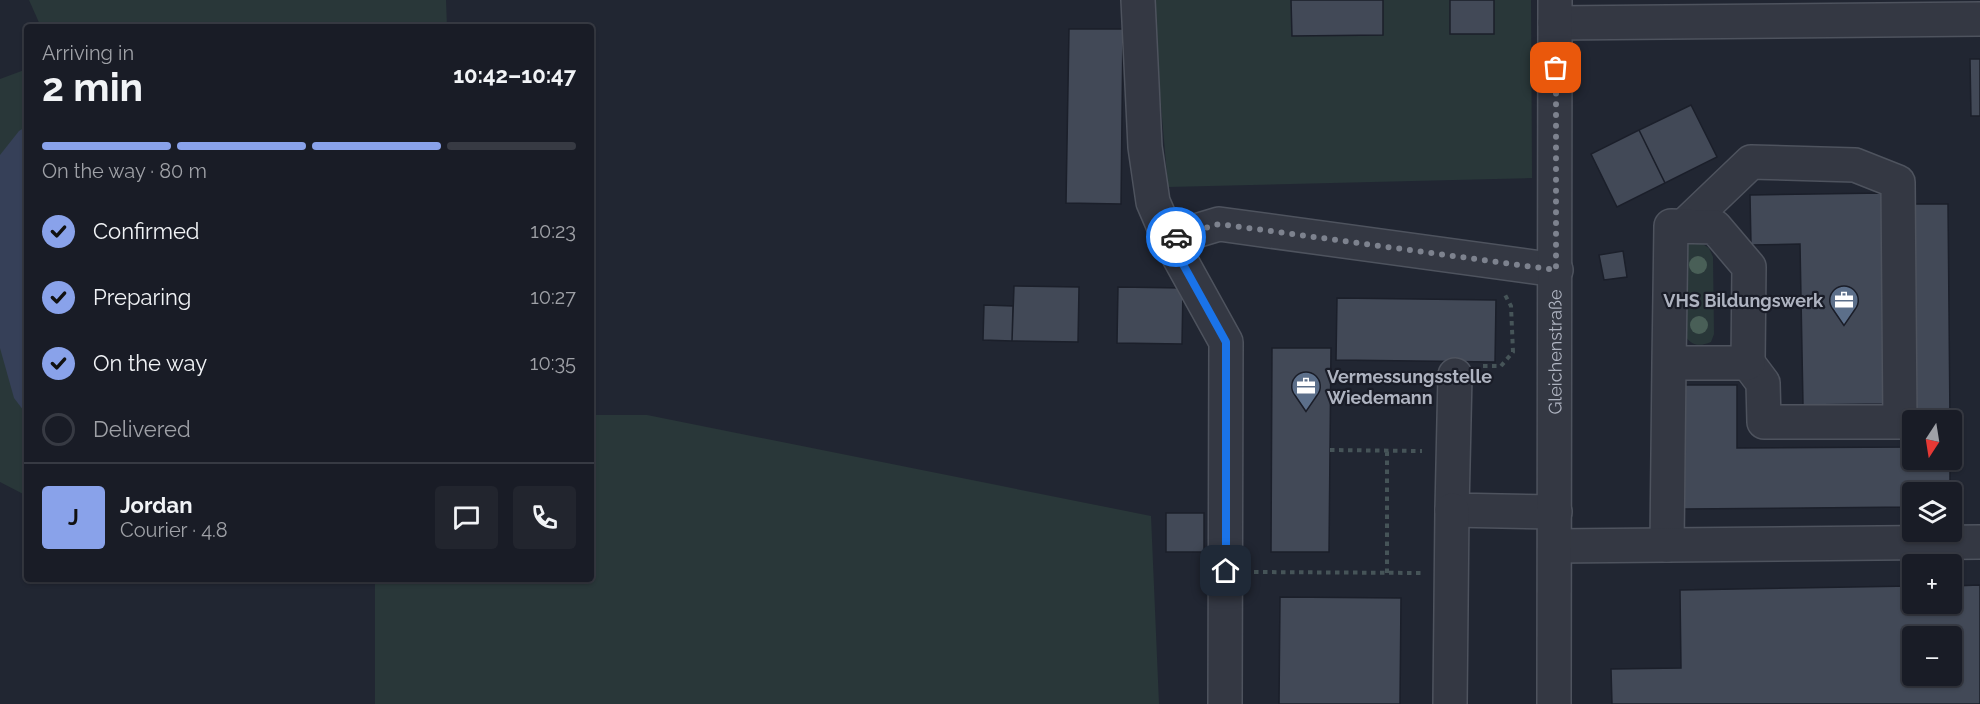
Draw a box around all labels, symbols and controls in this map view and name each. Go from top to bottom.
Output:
text: Arriving in [42,41,134,65]
pin [1530,42,1581,93]
icon: bag [1539,51,1572,84]
text: 10:42–10:47 [453,62,576,88]
text: 2 min [42,64,143,110]
text: On the way · 80 m [42,159,207,183]
courier [1146,207,1206,267]
icon: check [42,215,75,248]
text: Confirmed [93,218,200,244]
text: 10:23 [530,219,576,243]
icon: car [1160,221,1193,254]
icon: check [42,281,75,314]
text: Preparing [93,284,191,310]
office icon: VHS Bildungswerk [1828,284,1860,326]
text: 10:27 [530,285,576,309]
street label: Gleichenstraße [1544,289,1565,415]
place label: VHS Bildungswerk [1663,290,1824,311]
icon: check [42,347,75,380]
text: On the way [93,350,207,376]
text: 10:35 [530,351,576,375]
place label: Vermessungsstelle Wiedemann [1327,366,1492,408]
office icon: Vermessungsstelle Wiedemann [1290,370,1322,412]
north arrow [1902,410,1962,470]
map controls [1902,410,1962,686]
text: Delivered [93,416,191,442]
button: layers [1902,482,1962,542]
button: chat [435,486,498,549]
button: phone [513,486,576,549]
text: Jordan [120,492,192,518]
text: J [68,504,79,530]
text: Courier · 4.8 [120,518,228,542]
pin [1200,545,1251,596]
icon: home [1209,554,1242,587]
button: + [1902,554,1962,614]
button: − [1902,626,1962,686]

